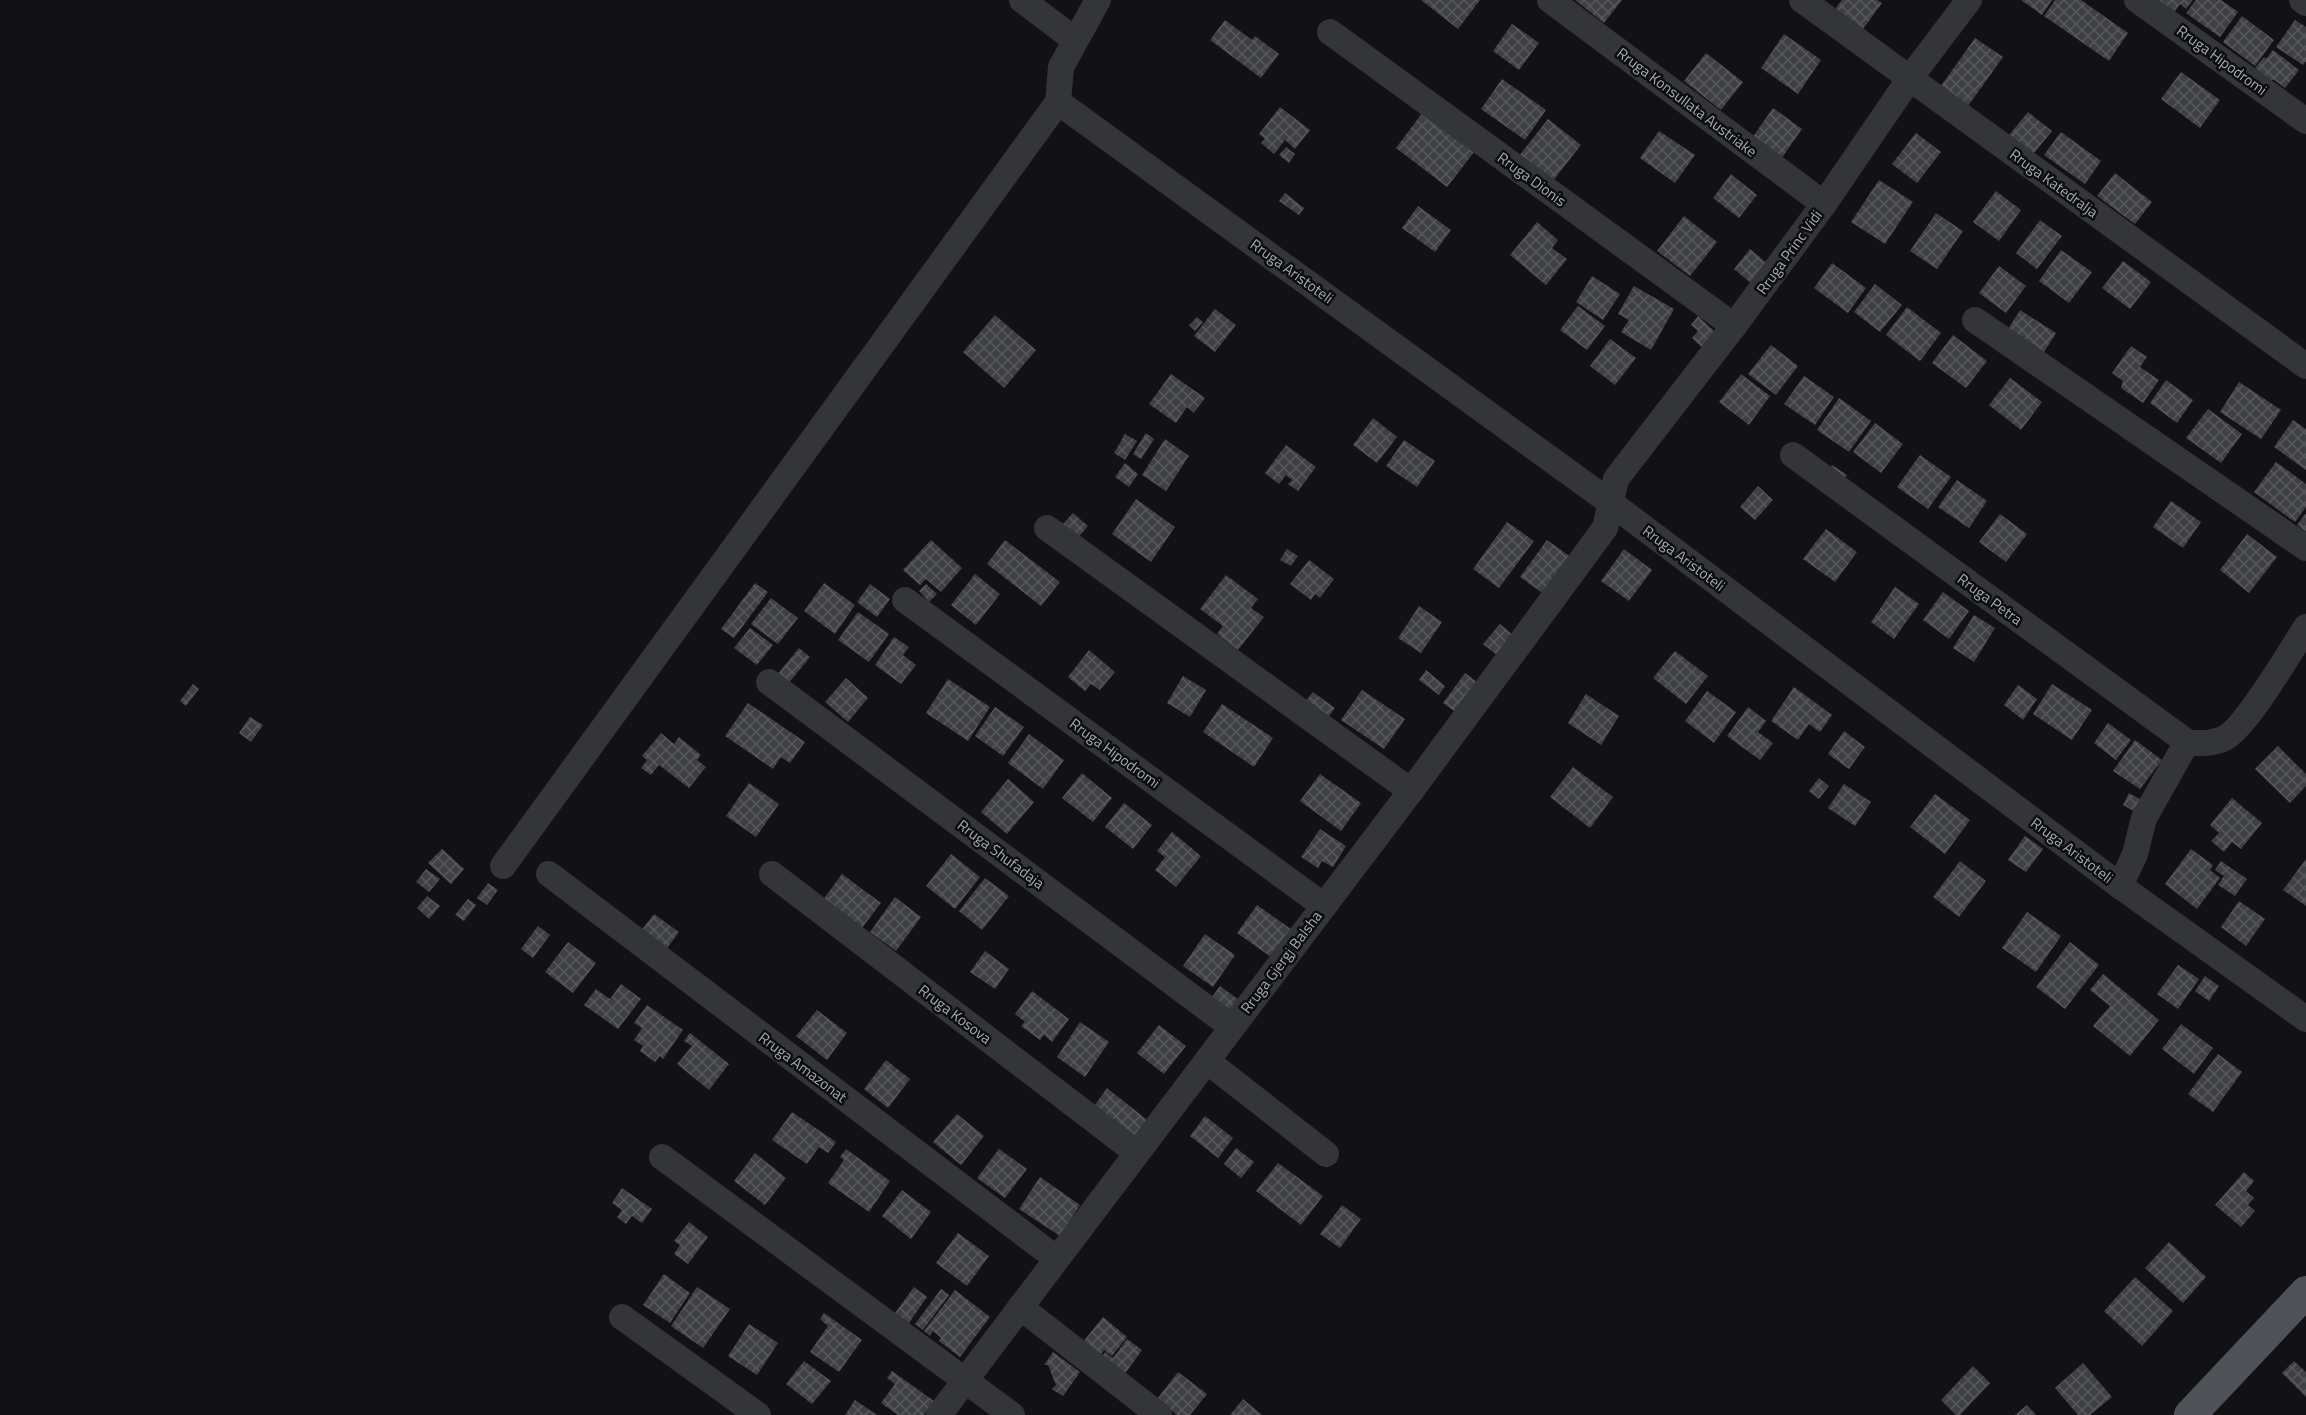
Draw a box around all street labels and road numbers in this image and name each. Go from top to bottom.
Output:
street label: Rruga Hipodromi [2172,19,2272,101]
street label: Rruga Konsullata Austriake [1612,42,1762,162]
street label: Rruga Katedralja [2005,143,2104,223]
street label: Rruga Dionis [1493,146,1571,212]
street label: Rruga Princ Vidi [1750,205,1828,299]
street label: Rruga Aristoteli [1246,233,1338,309]
street label: Rruga Aristoteli [1638,519,1730,597]
street label: Rruga Petra [1953,568,2028,631]
street label: Rruga Hipodromi [1065,712,1165,794]
street label: Rruga Aristoteli [2026,811,2118,889]
street label: Rruga Shufadaja [953,814,1050,895]
street label: Rruga Gjergj Balsha [1235,905,1328,1018]
street label: Rruga Kosova [914,979,997,1050]
street label: Rruga Amazonat [754,1026,853,1108]

